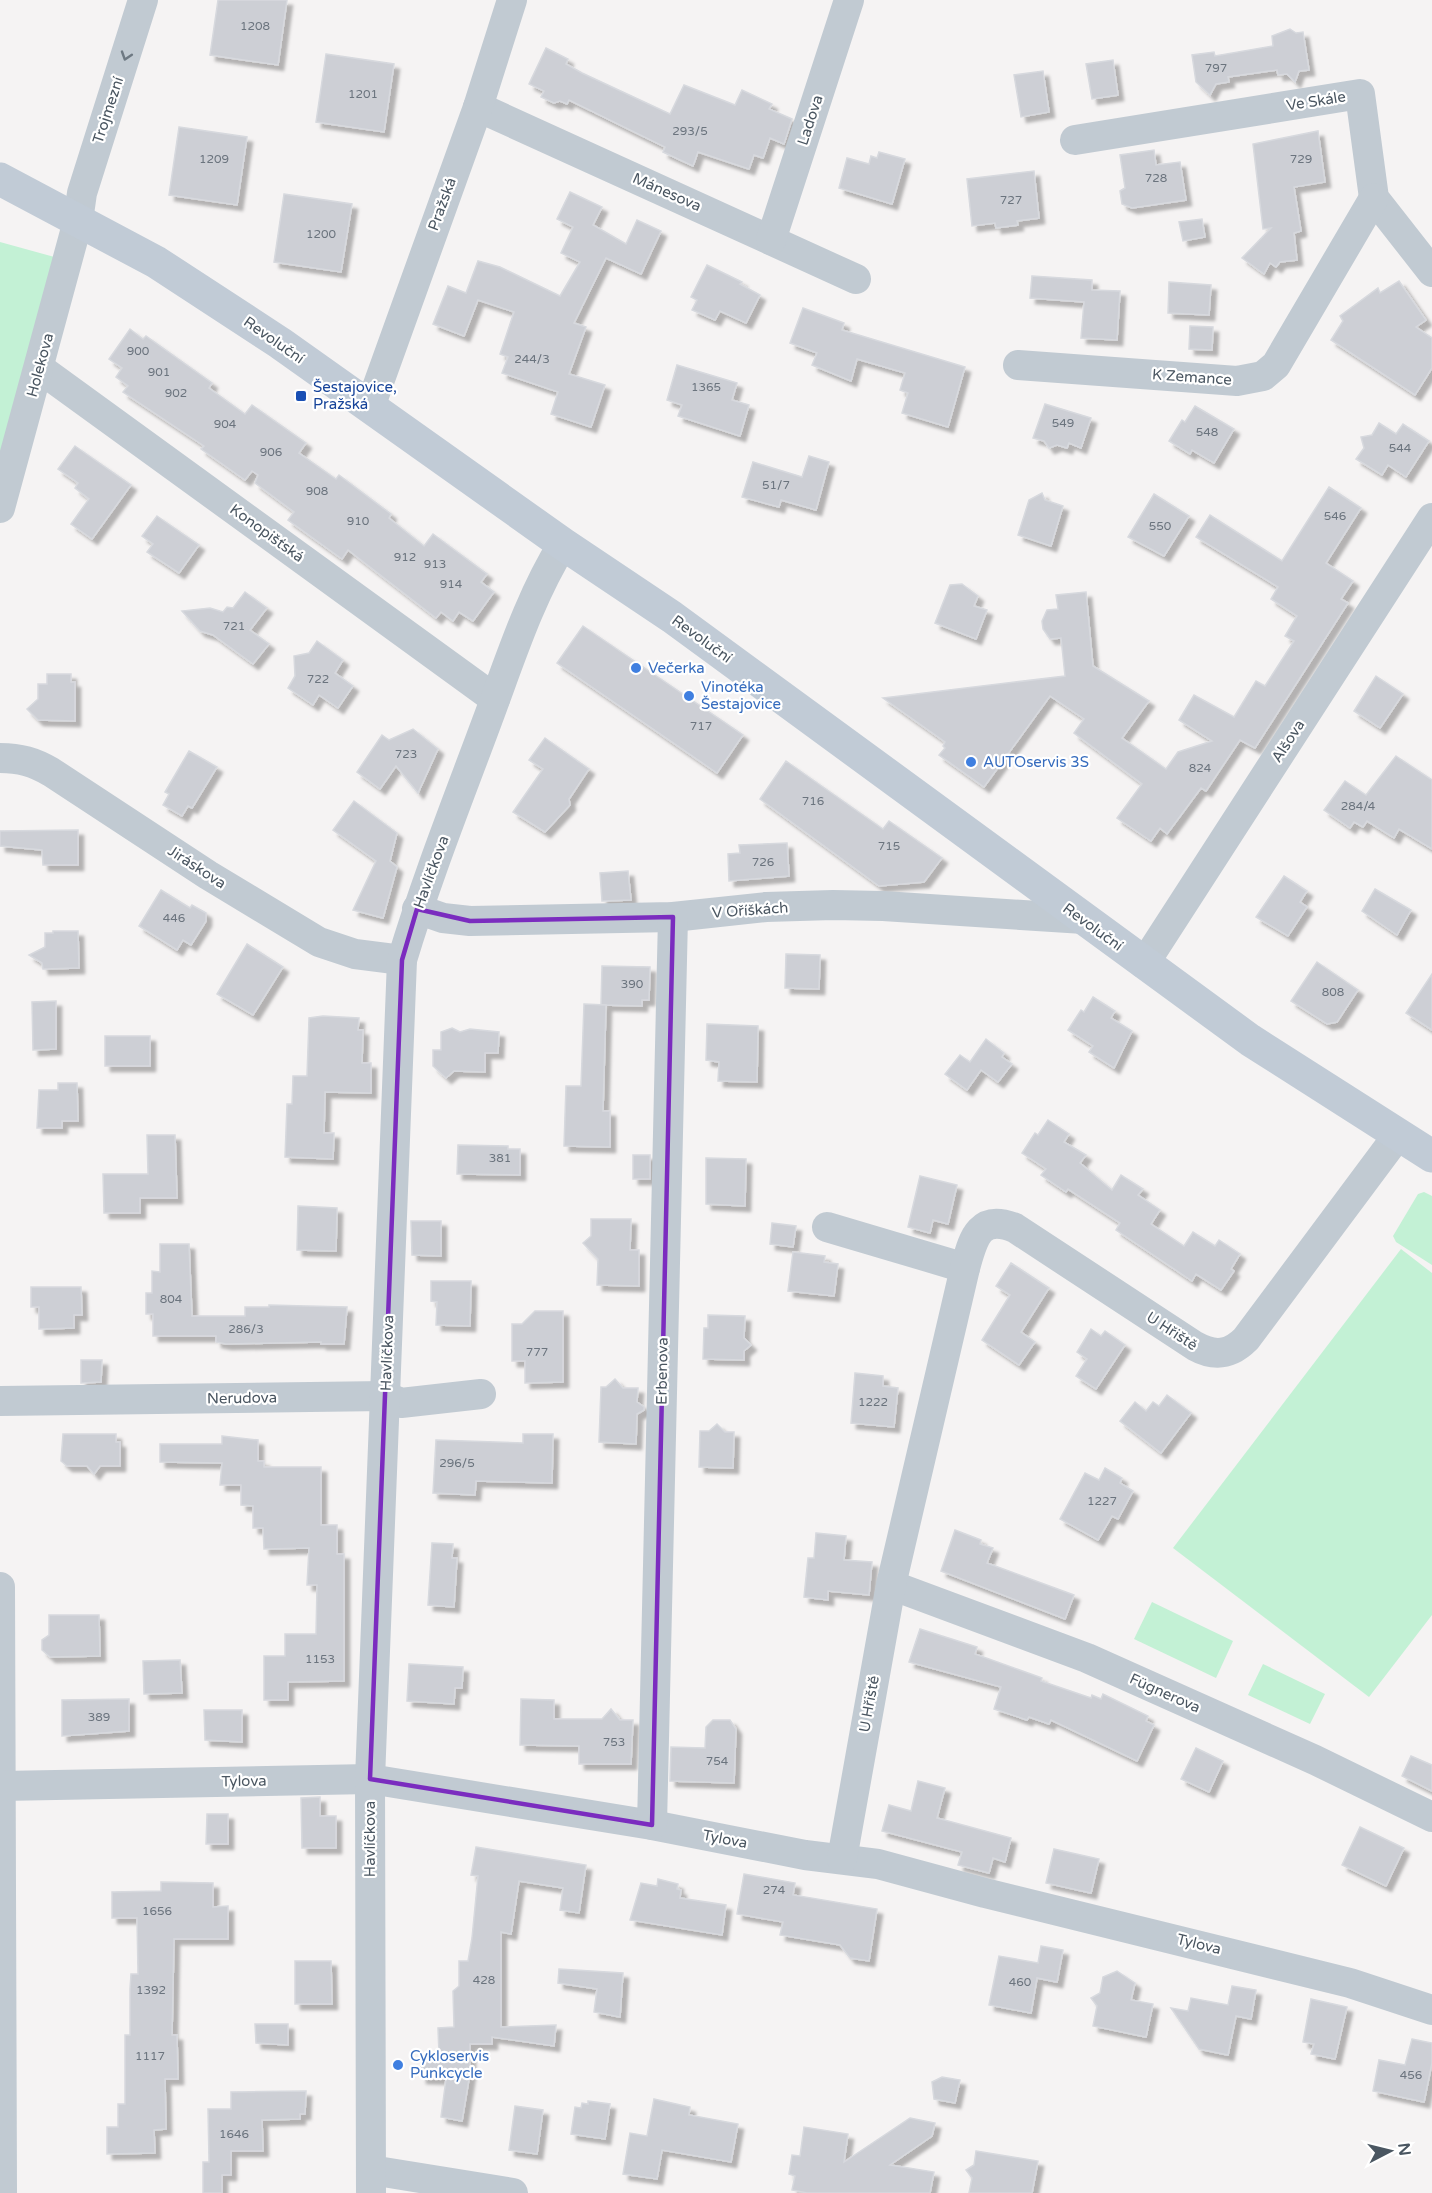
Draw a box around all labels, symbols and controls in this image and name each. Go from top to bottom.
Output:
house number: 1208 [240,19,270,33]
one-way arrow [120,50,133,61]
house number: 797 [1205,61,1227,75]
street label: Trojmezní [89,74,127,146]
house number: 1201 [348,87,378,101]
street label: Ve Skále [1285,87,1347,115]
street label: Ladova [793,93,827,147]
house number: 293/5 [672,124,708,138]
house number: 1209 [199,152,229,166]
house number: 729 [1290,152,1312,166]
street label: Mánesova [630,169,704,215]
house number: 728 [1145,171,1167,185]
street label: Pražská [424,175,460,233]
house number: 727 [1000,193,1022,207]
house number: 1200 [306,227,337,241]
street label: Revoluční [240,313,308,368]
street label: Holekova [23,331,57,399]
house number: 900 [127,344,150,358]
house number: 244/3 [514,352,550,366]
house number: 901 [148,365,170,379]
street label: K Zemance [1152,365,1232,389]
place label: Šestajovice, Pražská [313,378,397,413]
house number: 1365 [691,380,721,394]
house number: 902 [165,386,187,400]
marker: Šestajovice, Pražská [294,389,308,403]
house number: 549 [1052,416,1074,430]
house number: 904 [214,417,237,431]
house number: 548 [1196,425,1218,439]
house number: 544 [1389,441,1412,455]
house number: 906 [260,445,282,459]
house number: 51/7 [762,478,790,492]
house number: 908 [306,484,328,498]
street label: Konopišťská [226,500,308,566]
house number: 546 [1324,509,1346,523]
house number: 910 [347,514,370,528]
house number: 550 [1149,519,1172,533]
house number: 912 [394,550,416,564]
house number: 913 [424,557,446,571]
house number: 914 [440,577,463,591]
street label: Revoluční [668,611,736,667]
house number: 721 [223,619,245,633]
place label: Večerka [648,659,705,677]
marker: Večerka [629,661,643,675]
house number: 722 [307,672,329,686]
place label: Vinotéka Šestajovice [701,678,781,713]
marker: Vinotéka Šestajovice [682,689,696,703]
street label: Alšova [1268,716,1308,766]
house number: 717 [690,719,712,733]
house number: 723 [395,747,417,761]
place label: AUTOservis 3S [983,753,1089,771]
marker: AUTOservis 3S [964,755,978,769]
house number: 824 [1189,761,1212,775]
house number: 716 [802,794,824,808]
house number: 284/4 [1341,799,1376,813]
street label: Havlíčkova [409,833,453,911]
house number: 715 [878,839,900,853]
street label: Jiráskova [165,842,229,892]
house number: 726 [752,855,774,869]
street label: V Oříškách [711,898,789,922]
street label: Revoluční [1059,899,1127,955]
house number: 446 [163,911,185,925]
house number: 390 [621,977,644,991]
house number: 808 [1322,985,1344,999]
house number: 381 [489,1151,511,1165]
house number: 804 [160,1292,183,1306]
street label: U Hřiště [1143,1308,1201,1354]
street label: Havlíčkova [377,1315,397,1391]
house number: 286/3 [228,1322,264,1336]
street label: Erbenova [652,1337,672,1405]
house number: 777 [526,1345,548,1359]
street label: Nerudova [207,1388,277,1408]
house number: 1222 [858,1395,888,1409]
house number: 296/5 [439,1456,475,1470]
house number: 1227 [1087,1494,1117,1508]
house number: 1153 [305,1652,335,1666]
street label: Fügnerova [1127,1669,1203,1717]
street label: U Hřiště [855,1674,883,1734]
house number: 389 [88,1710,110,1724]
house number: 753 [603,1735,625,1749]
house number: 754 [706,1754,729,1768]
street label: Tylova [221,1772,267,1790]
street label: Havlíčkova [361,1801,379,1877]
street label: Tylova [701,1826,749,1852]
house number: 274 [763,1883,786,1897]
house number: 1656 [142,1904,172,1918]
street label: Tylova [1175,1930,1223,1958]
house number: 428 [473,1973,495,1987]
house number: 460 [1009,1975,1032,1989]
house number: 1392 [136,1983,166,1997]
place label: Cykloservis Punkcycle [410,2047,489,2082]
house number: 1117 [135,2049,165,2063]
marker: Cykloservis Punkcycle [391,2058,405,2072]
house number: 456 [1400,2068,1422,2082]
north arrow [1360,2121,1420,2181]
house number: 1646 [219,2127,249,2141]
text: N [1393,2142,1415,2157]

